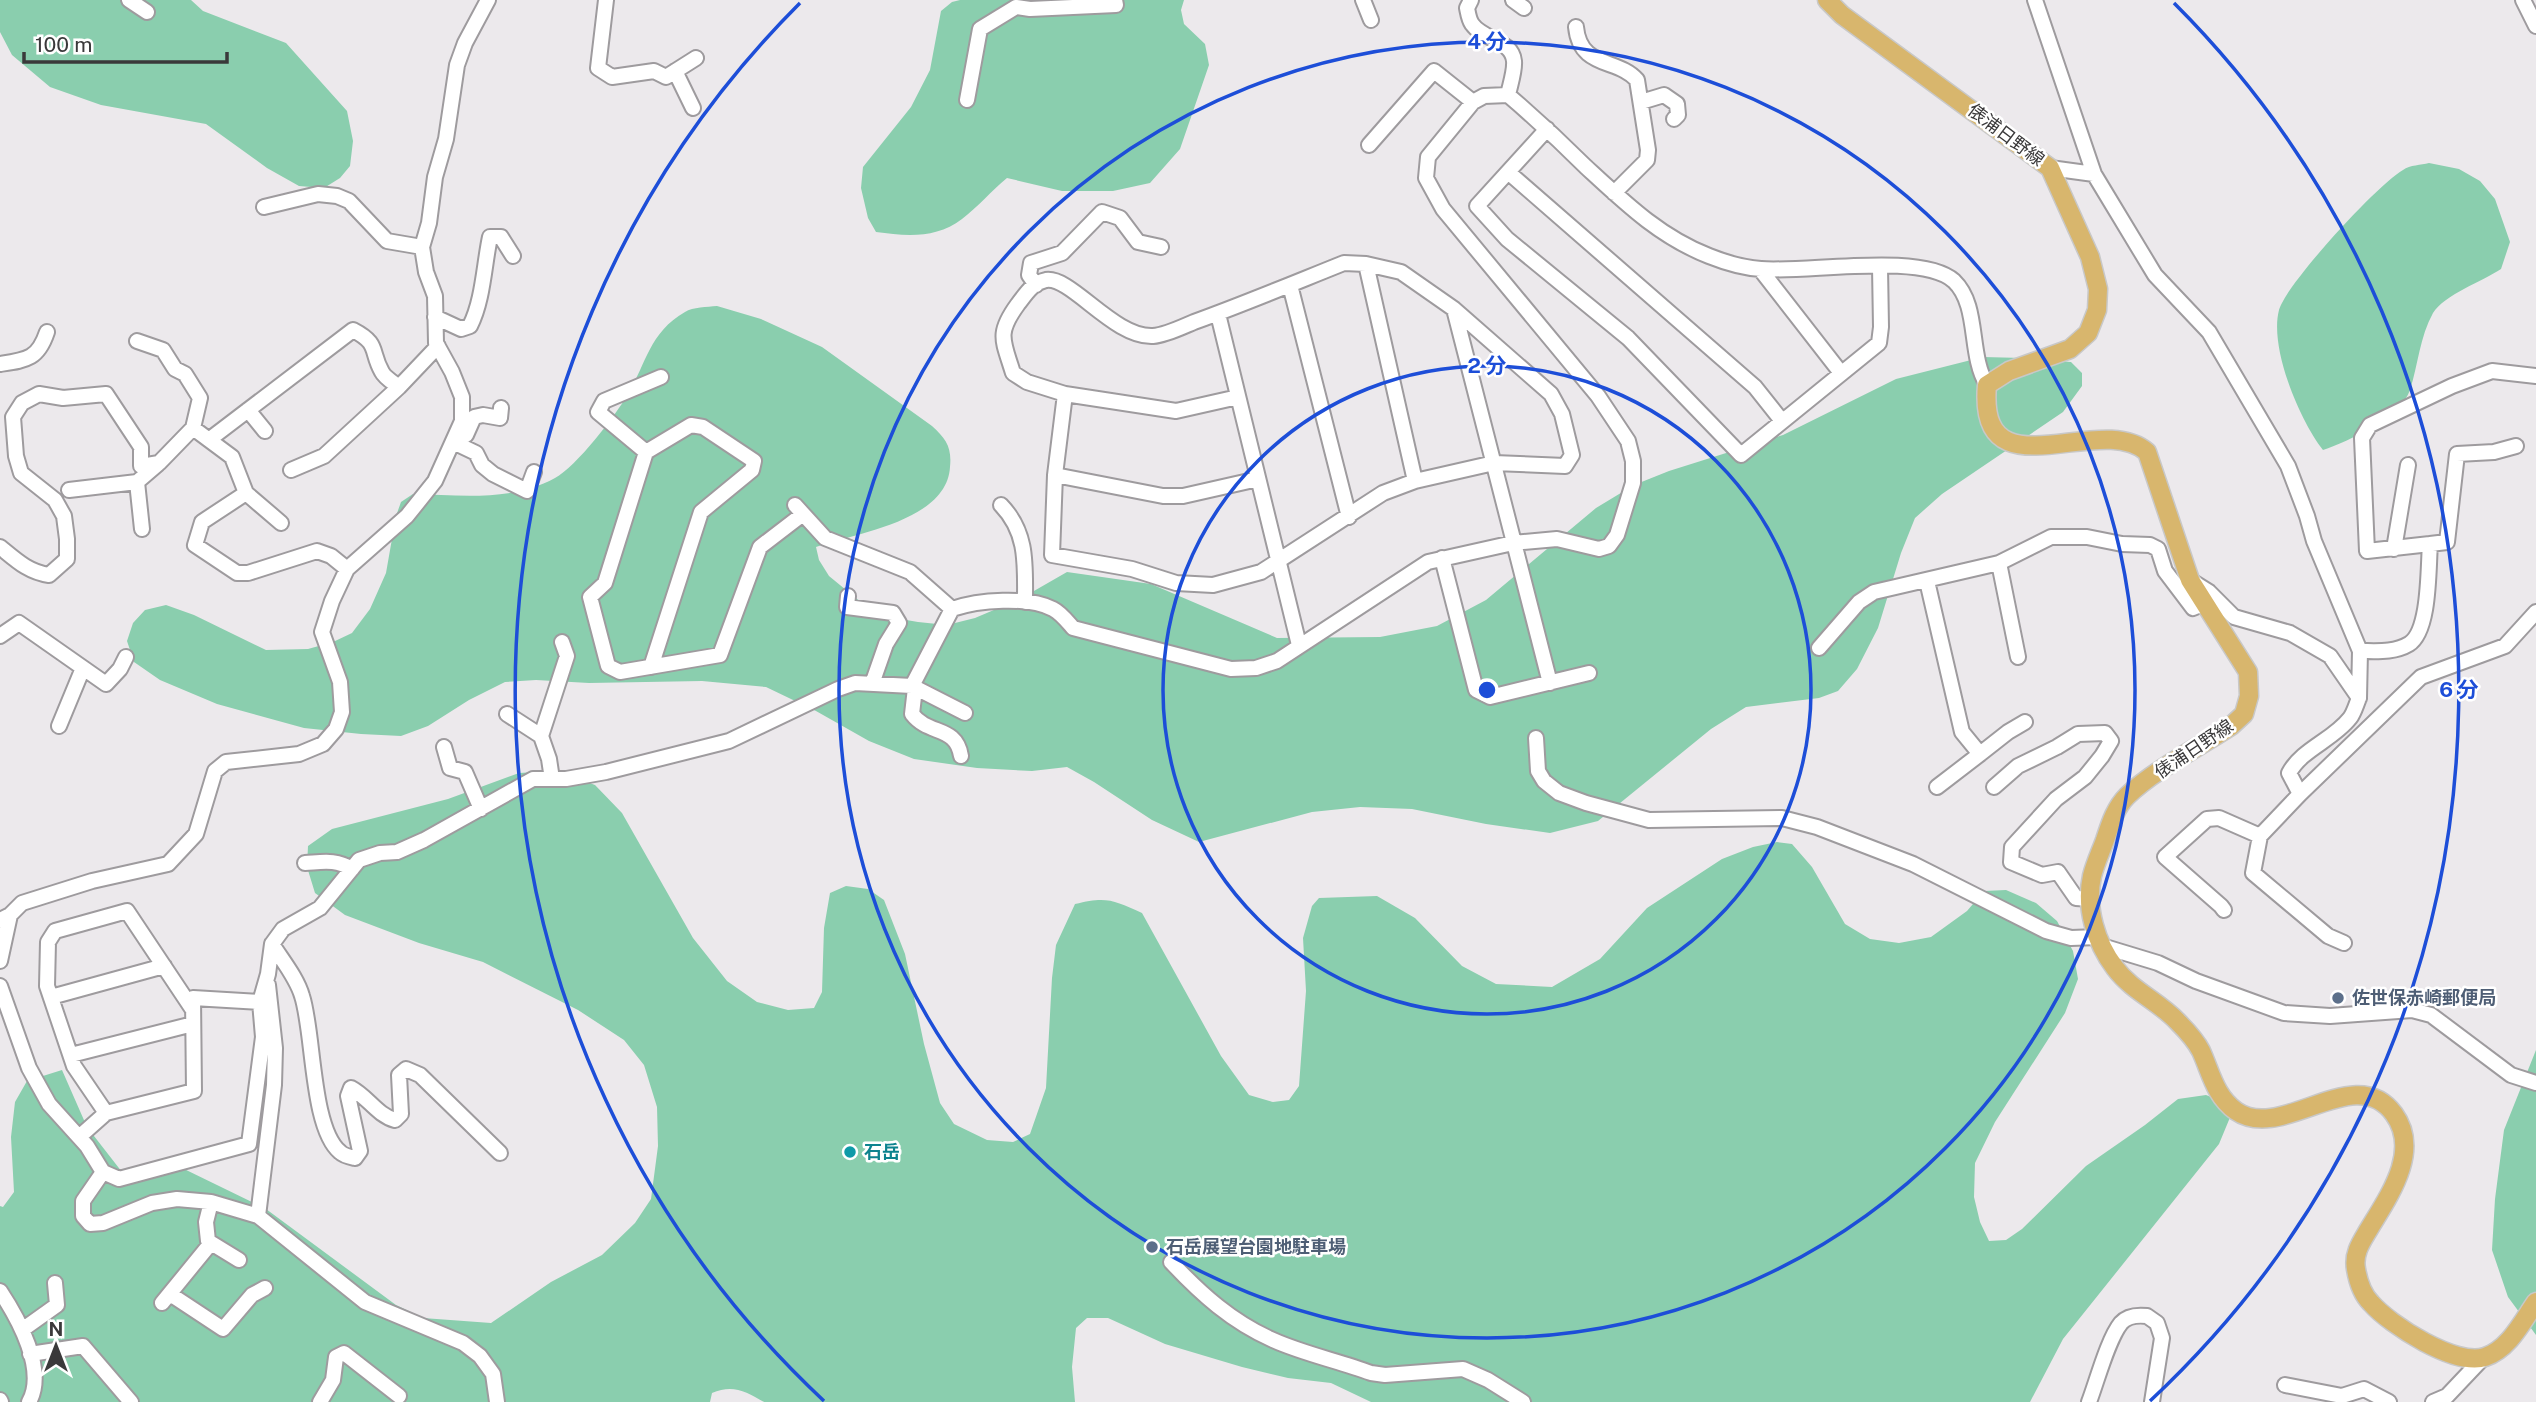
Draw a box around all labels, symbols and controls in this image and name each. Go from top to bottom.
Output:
scale bar [24,21,228,65]
text: 4 分 [1467,29,1507,54]
text: 100 m [35,32,92,57]
street label: 俵浦日野線 [1964,99,2049,170]
text: 2 分 [1467,353,1507,378]
text: 6 分 [2439,677,2479,702]
centre of rings [1475,678,1499,702]
street label: 俵浦日野線 [2151,715,2237,782]
place label: 佐世保赤崎郵便局 [2352,987,2496,1008]
marker: 佐世保赤崎郵便局 [2330,990,2346,1006]
place label: 石岳 [864,1141,900,1162]
marker: 石岳 [842,1144,858,1160]
place label: 石岳展望台園地駐車場 [1166,1236,1346,1257]
marker: 石岳展望台園地駐車場 [1144,1239,1160,1255]
north arrow [21,1311,91,1381]
text: N [49,1318,63,1340]

